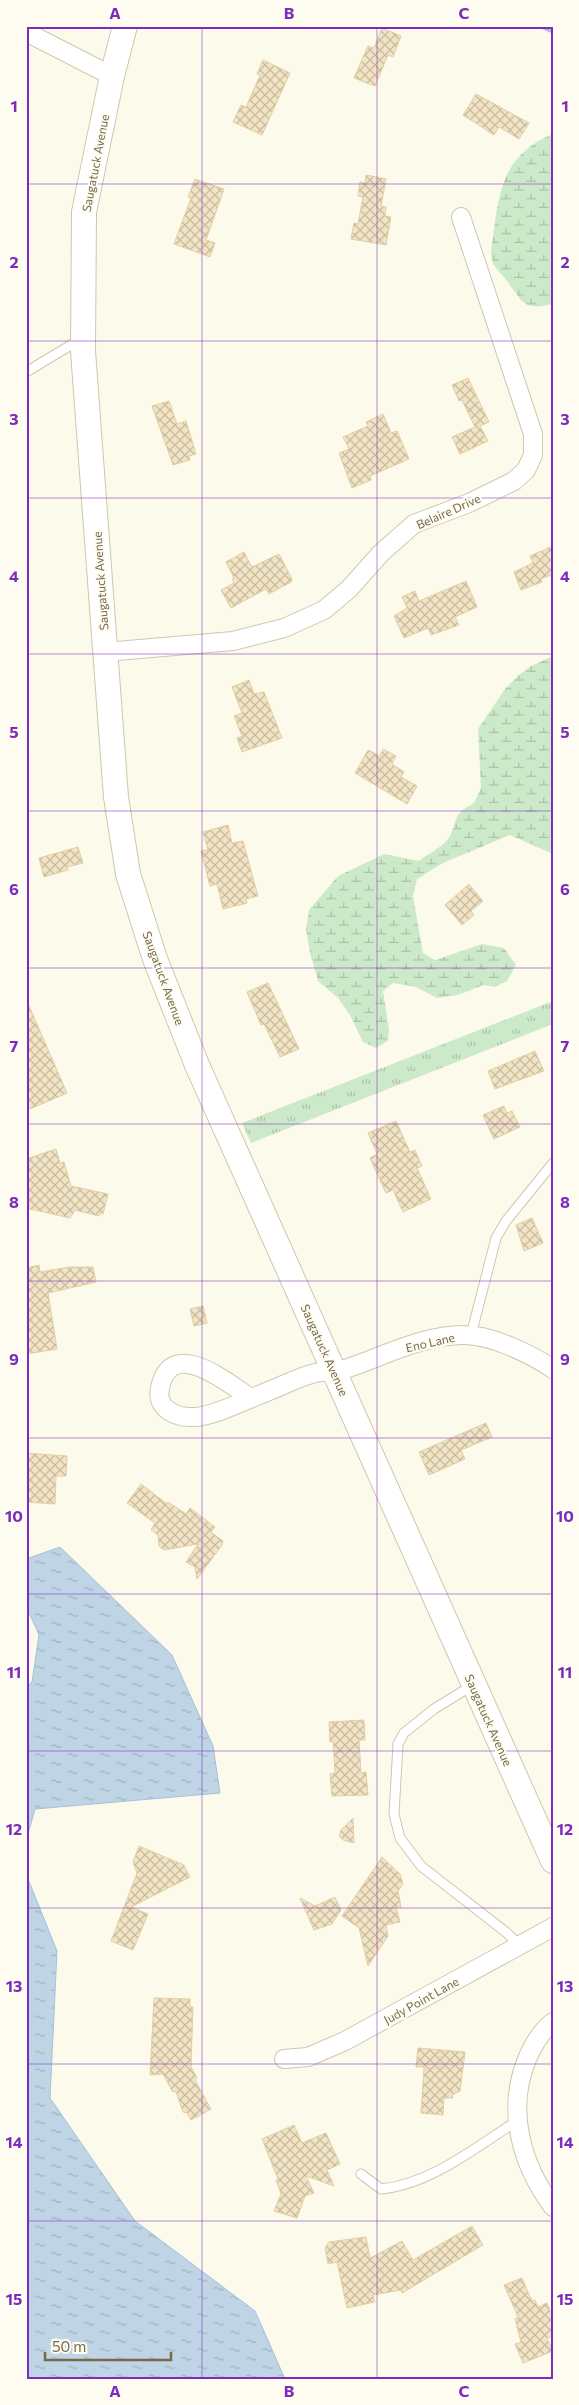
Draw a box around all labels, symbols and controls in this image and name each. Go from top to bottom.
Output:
text: A [109,3,121,22]
text: B [284,3,295,22]
text: C [459,3,470,22]
text: 1 [10,96,18,115]
text: 1 [561,96,569,115]
street label: Saugatuck Avenue [79,113,111,213]
text: 2 [9,252,19,271]
text: 2 [560,252,570,271]
text: 3 [9,409,19,428]
text: 3 [560,409,570,428]
street label: Belaire Drive [414,491,482,531]
street label: Saugatuck Avenue [90,531,110,631]
text: 4 [9,566,19,585]
text: 4 [560,566,570,585]
text: 5 [9,722,19,741]
text: 5 [560,722,570,741]
text: 6 [9,879,19,898]
text: 6 [560,879,570,898]
street label: Saugatuck Avenue [140,929,188,1027]
text: 7 [10,1036,19,1055]
text: 7 [561,1036,570,1055]
text: 8 [9,1192,19,1211]
text: 8 [560,1192,570,1211]
street label: Saugatuck Avenue [298,1302,352,1398]
street label: Eno Lane [404,1330,456,1354]
text: 9 [9,1349,19,1368]
text: 9 [560,1349,570,1368]
text: 10 [5,1506,23,1525]
text: 10 [556,1506,574,1525]
text: 11 [7,1662,21,1681]
text: 11 [558,1662,572,1681]
street label: Saugatuck Avenue [462,1672,516,1768]
text: 12 [6,1819,22,1838]
text: 12 [557,1819,573,1838]
street label: Judy Point Lane [381,1974,461,2027]
text: 13 [6,1976,22,1995]
text: 13 [557,1976,573,1995]
text: 14 [5,2132,23,2151]
text: 14 [556,2132,574,2151]
text: 15 [6,2289,22,2308]
text: 15 [557,2289,573,2308]
scale bar [45,2330,171,2362]
text: 50 m [52,2337,86,2355]
text: A [109,2381,121,2400]
text: B [284,2381,295,2400]
text: C [459,2381,470,2400]

